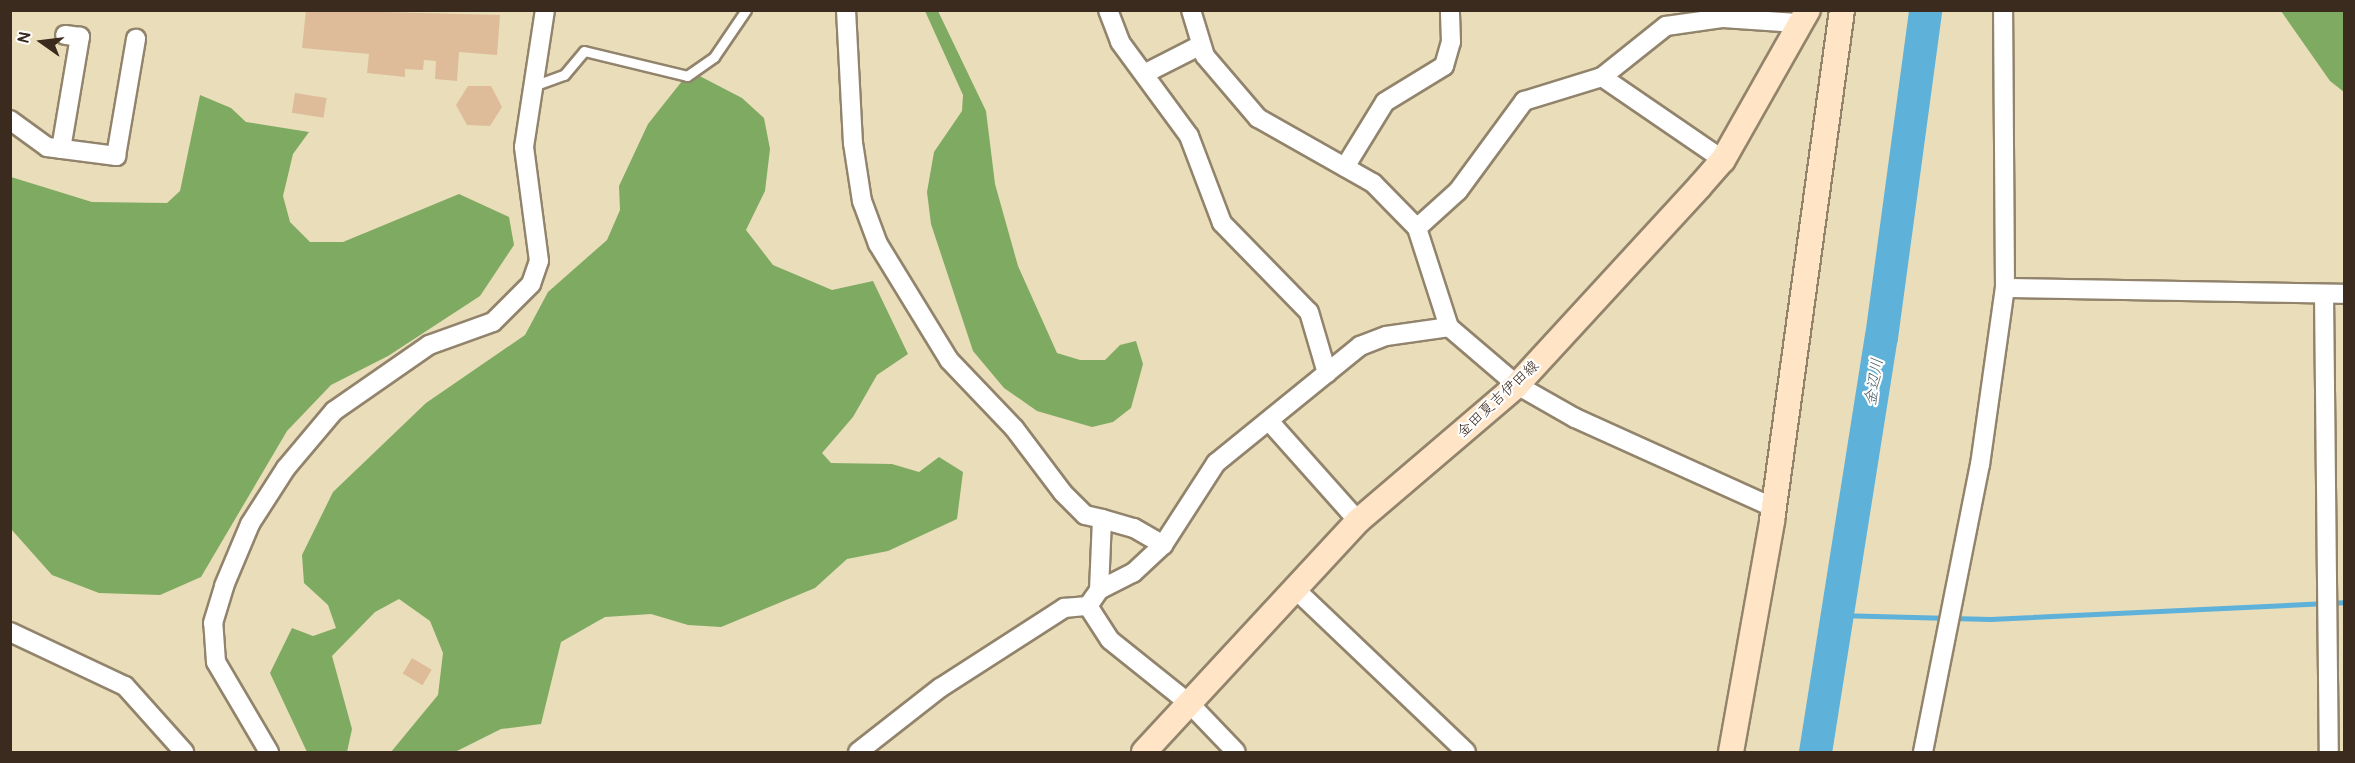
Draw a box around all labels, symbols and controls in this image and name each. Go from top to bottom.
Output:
north arrow [12,12,72,72]
text: N [14,30,36,45]
street label: 金田夏吉伊田線 [1453,357,1543,441]
water label: 金辺川 [1861,357,1887,407]

